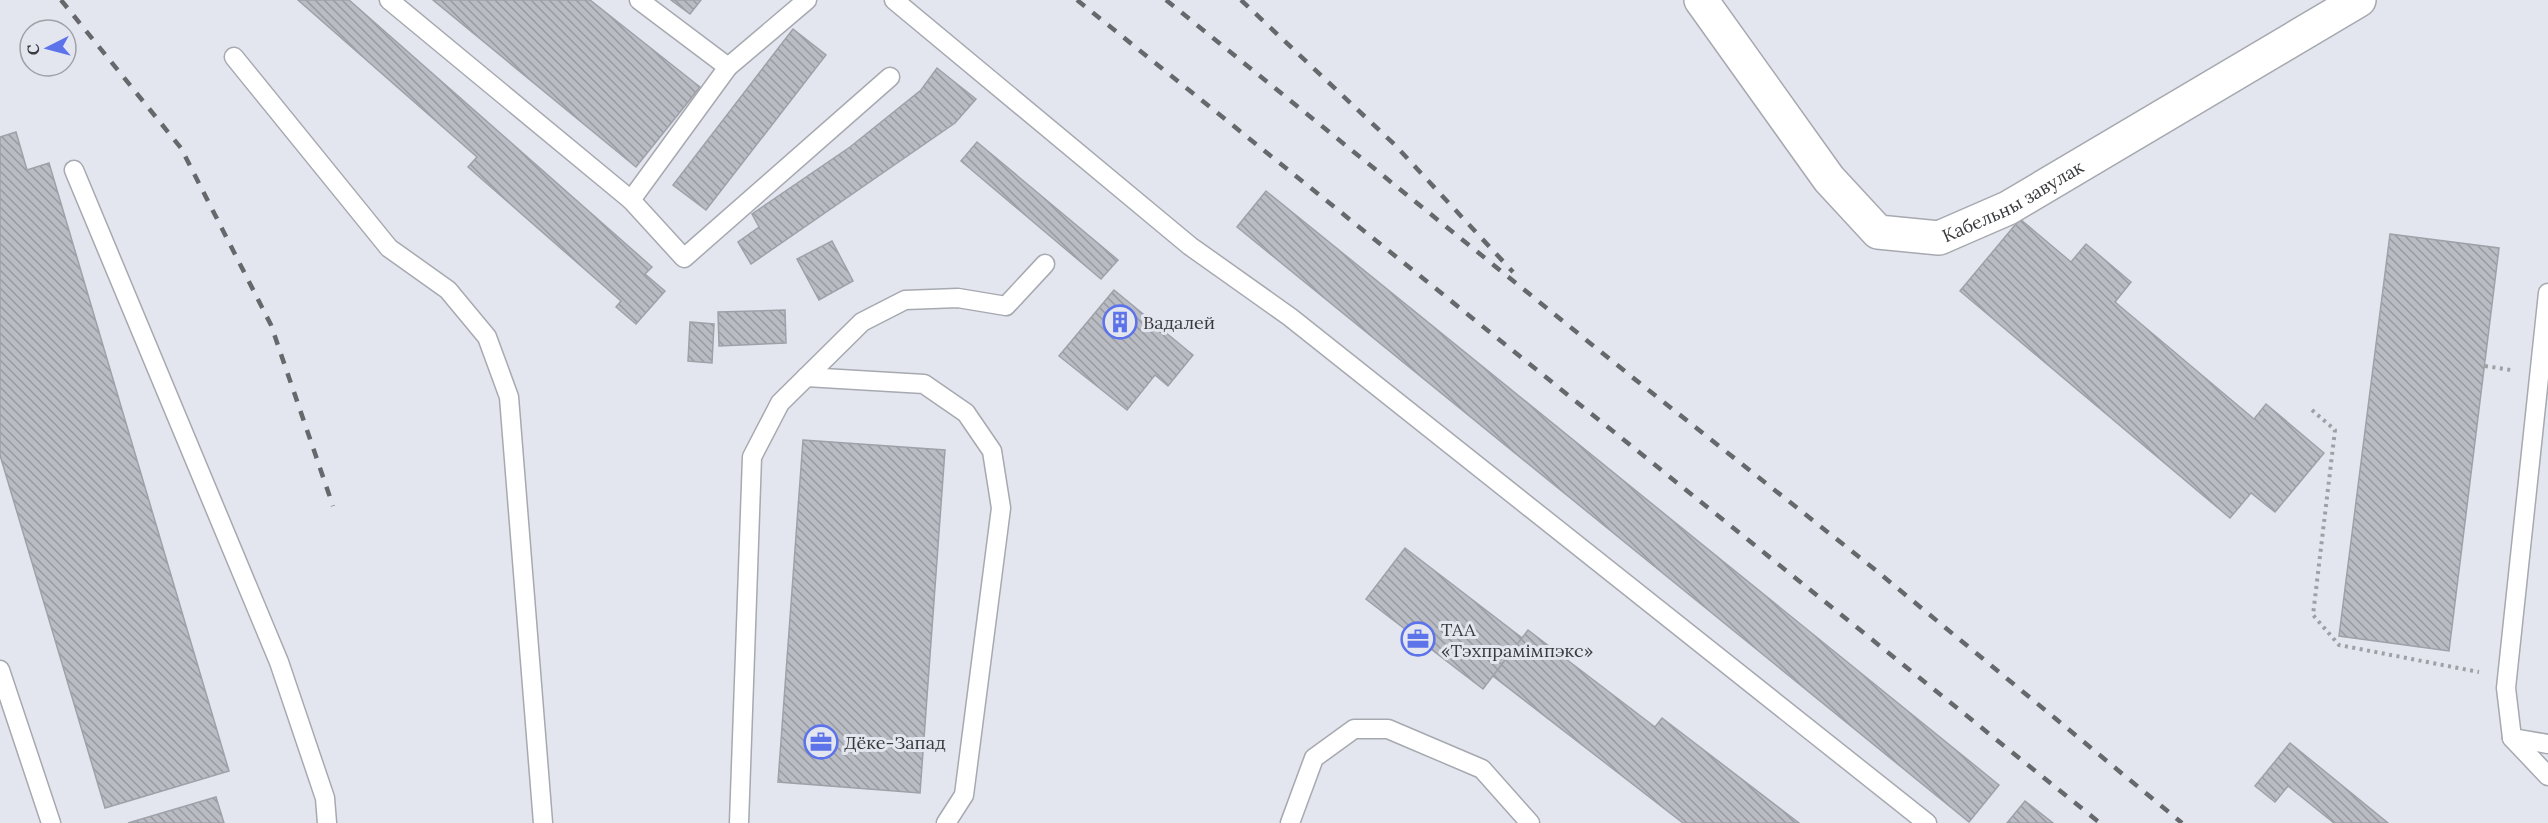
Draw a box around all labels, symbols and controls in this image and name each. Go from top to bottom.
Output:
north arrow [18,18,78,78]
text: С [23,43,44,56]
street label: Кабельны завулак [1938,154,2088,247]
building icon: Вадалей [1102,304,1138,340]
place label: Вадалей [1143,311,1215,334]
place label: ТАА «Тэхпрамімпэкс» [1441,618,1593,662]
office icon: ТАА «Тэхпрамімпэкс» [1400,621,1436,657]
office icon: Дёке-Запад [803,724,839,760]
place label: Дёке-Запад [844,731,946,754]

